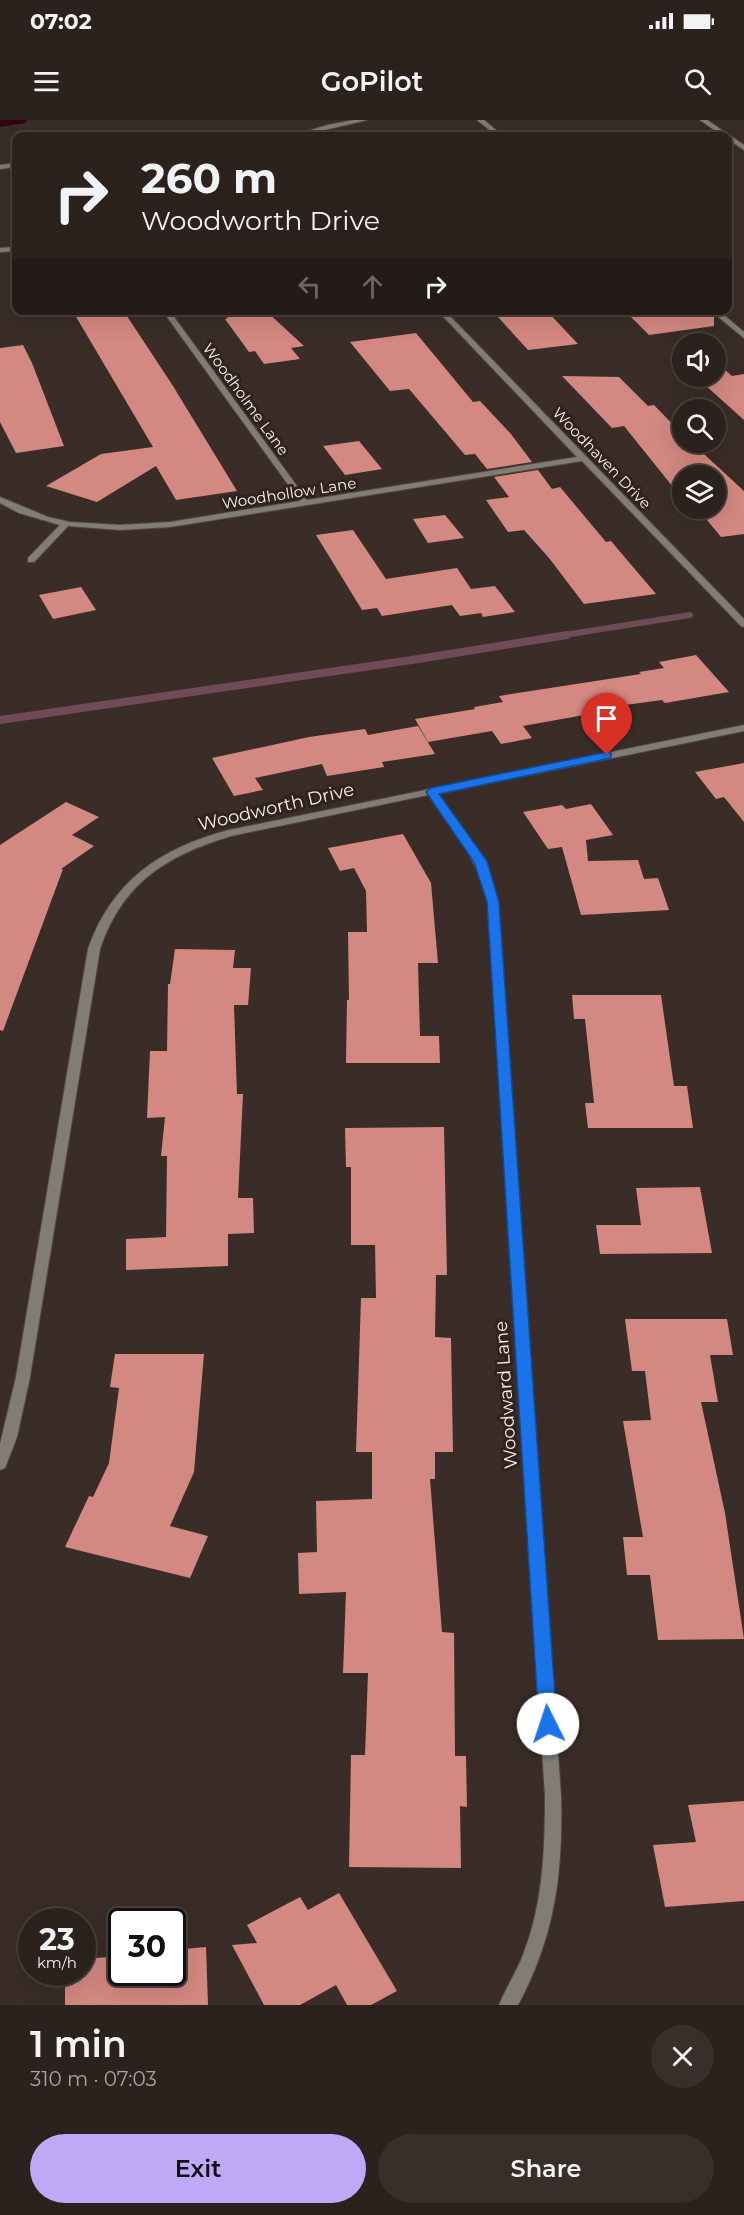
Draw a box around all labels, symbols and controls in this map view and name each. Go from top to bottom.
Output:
text: 07:02 [30,8,92,35]
icon: menu [30,65,63,98]
text: GoPilot [321,65,423,98]
icon: search [681,65,714,98]
text: 260 m [141,152,277,204]
icon: right [42,156,120,234]
text: Woodworth Drive [141,204,380,237]
icon: left [293,270,326,303]
icon: ahead [356,270,389,303]
icon: right [419,270,452,303]
map controls [672,333,726,519]
button: sound [672,333,726,387]
street label: Woodholme Lane [199,339,293,459]
button: search [672,399,726,453]
street label: Woodhaven Drive [549,403,655,513]
button: layers [672,465,726,519]
street label: Woodhollow Lane [221,473,357,513]
pin [581,693,632,755]
icon: arrive [590,702,623,735]
street label: Woodworth Drive [196,778,356,836]
street label: Woodward Lane [490,1320,522,1470]
position arrow [516,1692,580,1756]
speed limit sign: 30 [108,1908,186,1986]
text: 23 [39,1921,75,1958]
text: km/h [37,1953,77,1972]
text: 1 min [30,2022,127,2066]
button: close [651,2025,714,2088]
text: 310 m · 07:03 [30,2067,157,2091]
button: Exit [30,2134,366,2203]
button: Share [378,2134,714,2203]

